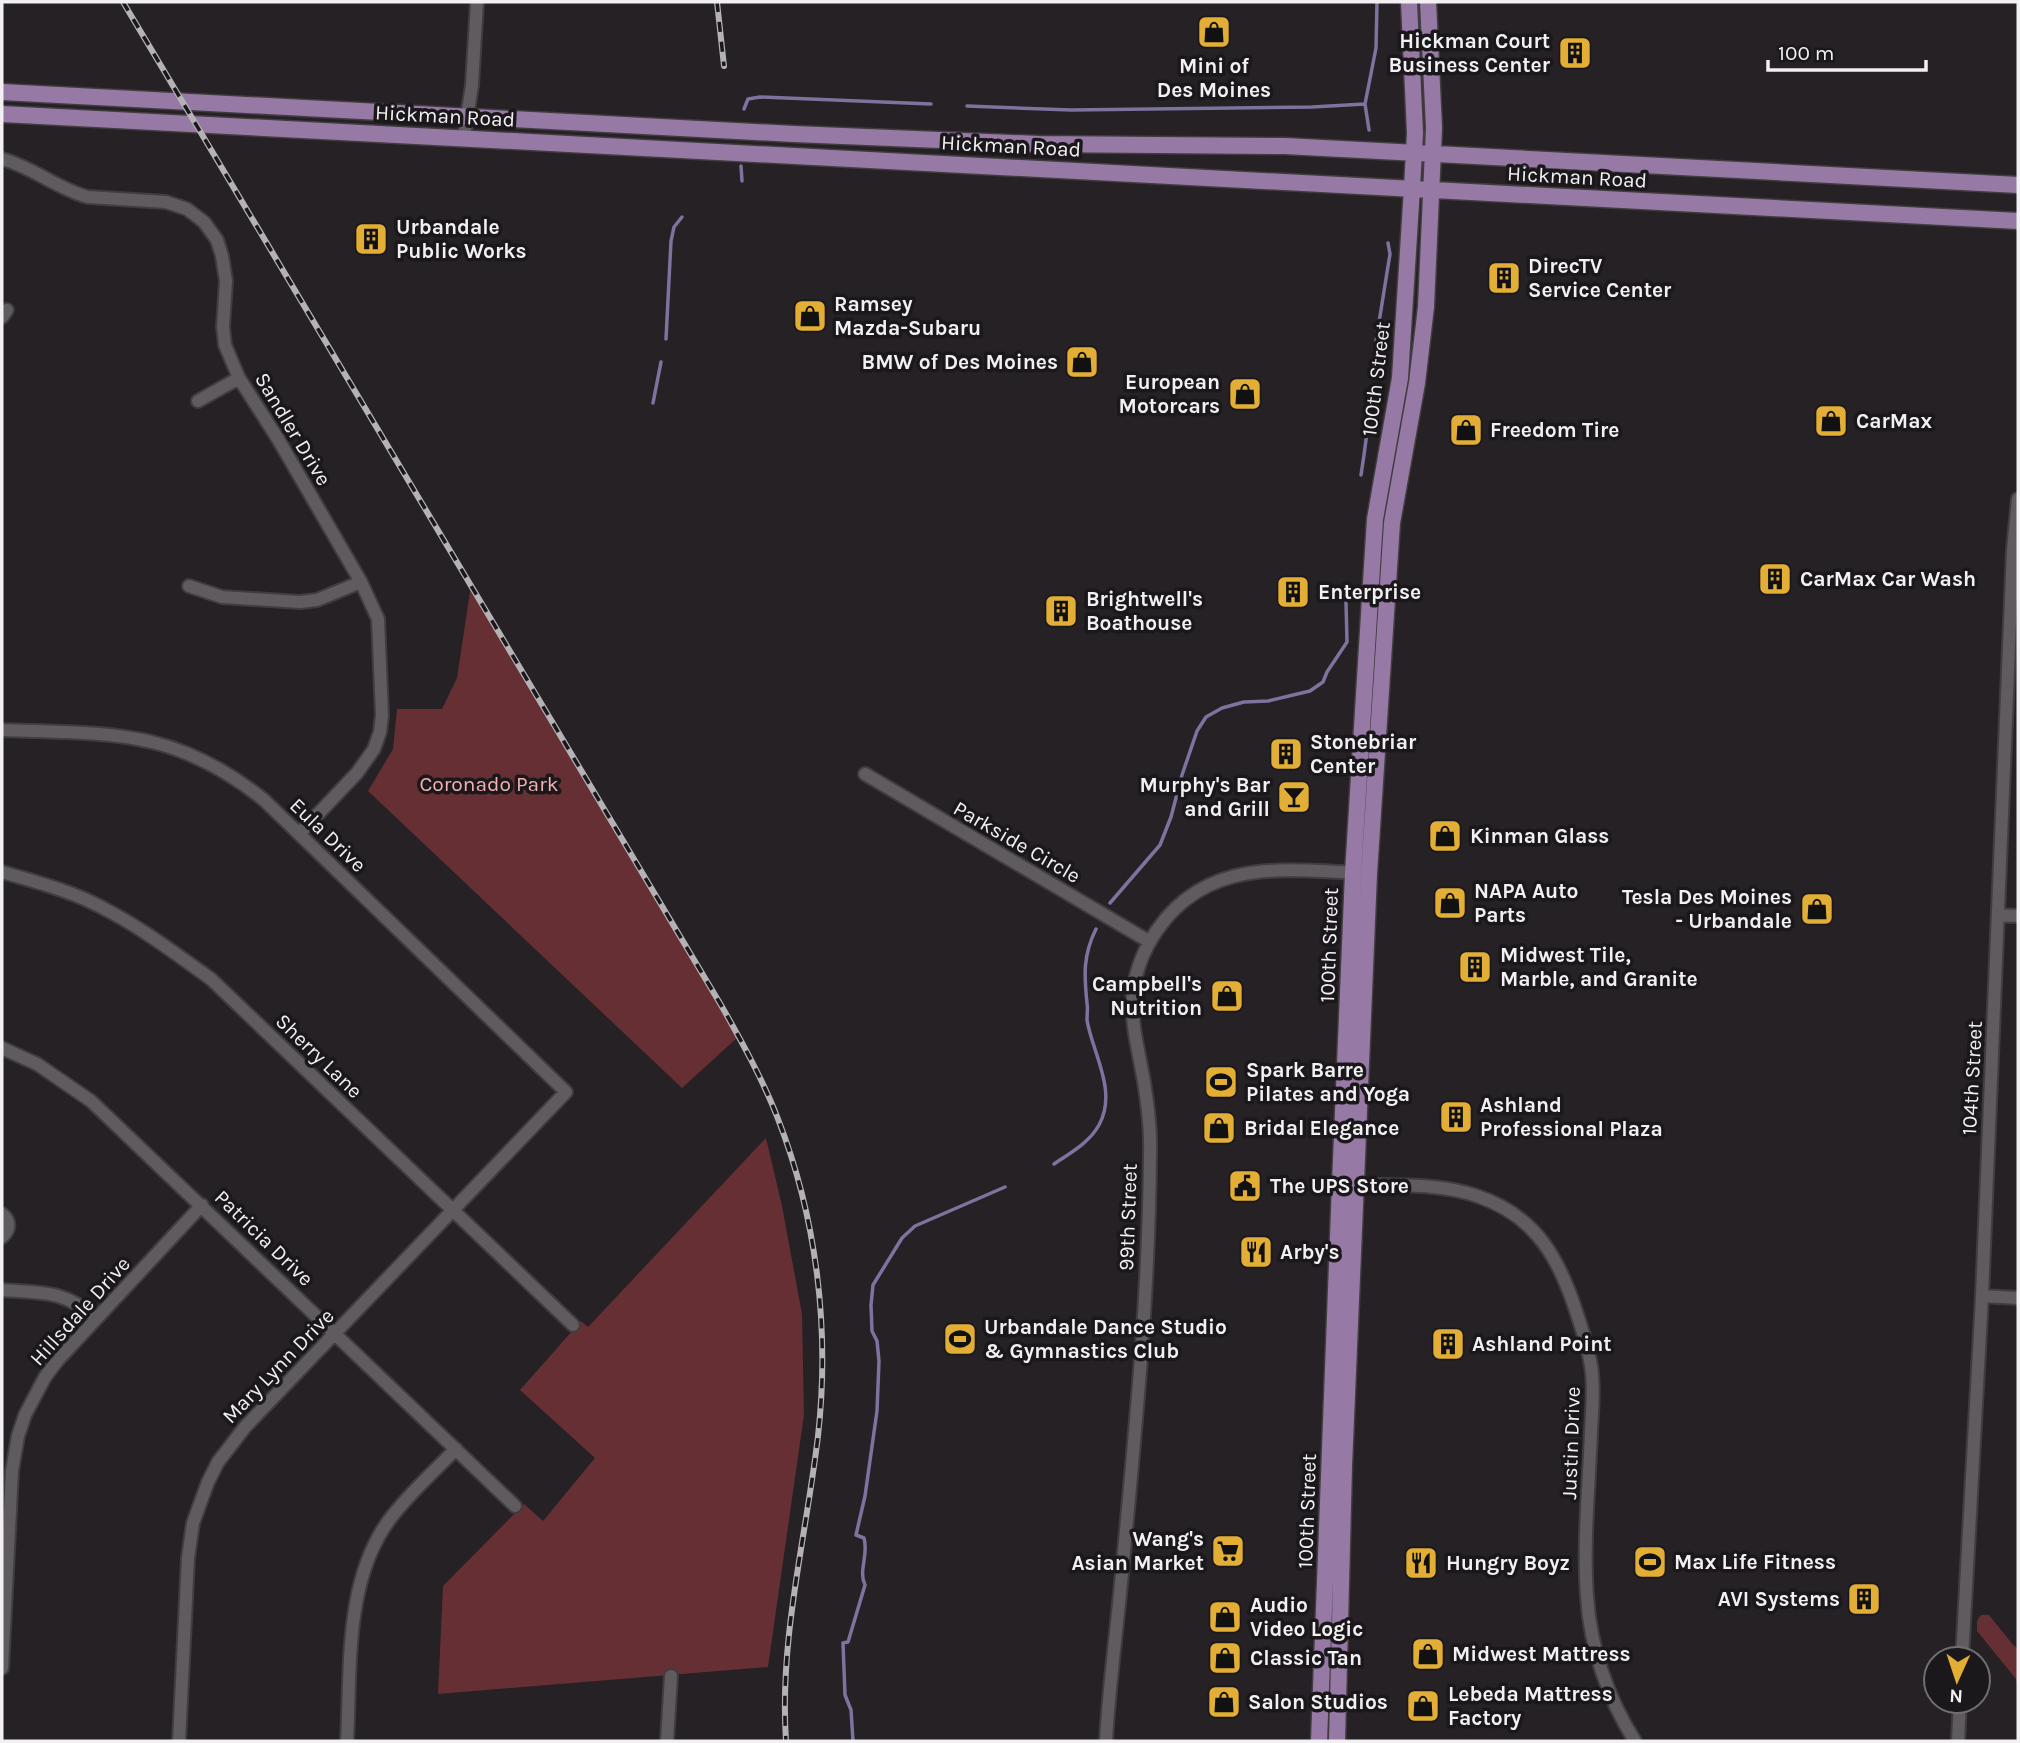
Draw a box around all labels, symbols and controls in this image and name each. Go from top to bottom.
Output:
shop icon: Mini of Des Moines [1195,13,1233,51]
scale bar [1768,28,1926,72]
place label: Hickman Court Business Center [1388,29,1551,77]
building icon: Hickman Court Business Center [1556,34,1594,72]
text: 100 m [1778,41,1835,65]
place label: Mini of Des Moines [1157,54,1271,102]
street label: Hickman Road [374,100,516,132]
street label: Hickman Road [940,130,1082,162]
street label: Hickman Road [1506,161,1648,193]
place label: Urbandale Public Works [396,215,527,263]
building icon: Urbandale Public Works [352,220,390,258]
place label: DirecTV Service Center [1528,254,1672,302]
building icon: DirecTV Service Center [1485,259,1523,297]
place label: Ramsey Mazda-Subaru [834,292,981,340]
shop icon: Ramsey Mazda-Subaru [791,297,829,335]
street label: 100th Street [1357,320,1395,438]
shop icon: BMW of Des Moines [1063,343,1101,381]
place label: BMW of Des Moines [862,350,1058,374]
street label: Sandler Drive [250,368,336,490]
place label: European Motorcars [1119,370,1220,418]
shop icon: European Motorcars [1226,375,1264,413]
shop icon: CarMax [1812,402,1850,440]
place label: CarMax [1856,409,1932,433]
shop icon: Freedom Tire [1447,411,1485,449]
place label: Freedom Tire [1490,418,1619,442]
building icon: CarMax Car Wash [1756,560,1794,598]
place label: CarMax Car Wash [1800,567,1976,591]
building icon: Enterprise [1274,573,1312,611]
place label: Enterprise [1318,580,1421,604]
place label: Brightwell's Boathouse [1086,587,1203,635]
building icon: Brightwell's Boathouse [1042,592,1080,630]
place label: Stonebriar Center [1310,730,1417,778]
building icon: Stonebriar Center [1267,735,1305,773]
park label: Coronado Park [419,772,559,796]
place label: Murphy's Bar and Grill [1139,773,1271,821]
bar icon: Murphy's Bar and Grill [1275,778,1313,816]
street label: Eula Drive [285,793,371,877]
street label: Parkside Circle [949,796,1085,888]
shop icon: Kinman Glass [1426,817,1464,855]
place label: Kinman Glass [1470,824,1609,848]
place label: NAPA Auto Parts [1474,879,1578,927]
shop icon: NAPA Auto Parts [1431,884,1469,922]
place label: Tesla Des Moines - Urbandale [1622,885,1792,933]
street label: 100th Street [1315,887,1343,1003]
shop icon: Tesla Des Moines - Urbandale [1798,890,1836,928]
place label: Midwest Tile, Marble, and Granite [1500,943,1698,991]
building icon: Midwest Tile, Marble, and Granite [1456,948,1494,986]
place label: Campbell's Nutrition [1092,972,1202,1020]
shop icon: Campbell's Nutrition [1208,977,1246,1015]
street label: Sherry Lane [271,1009,367,1103]
street label: 104th Street [1957,1020,1987,1136]
place label: Spark Barre Pilates and Yoga [1246,1058,1410,1106]
sports icon: Spark Barre Pilates and Yoga [1202,1063,1240,1101]
place label: Ashland Professional Plaza [1480,1093,1663,1141]
building icon: Ashland Professional Plaza [1437,1098,1475,1136]
shop icon: Bridal Elegance [1200,1109,1238,1147]
place label: Bridal Elegance [1244,1116,1399,1140]
street label: 99th Street [1114,1163,1142,1271]
public building icon: The UPS Store [1226,1167,1264,1205]
place label: The UPS Store [1270,1174,1409,1198]
street label: Patricia Drive [210,1185,318,1291]
restaurant icon: Arby's [1237,1233,1275,1271]
place label: Arby's [1280,1240,1340,1264]
street label: Hillsdale Drive [25,1252,135,1370]
street label: Mary Lynn Drive [217,1304,339,1428]
place label: Urbandale Dance Studio & Gymnastics Club [984,1315,1227,1363]
sports icon: Urbandale Dance Studio & Gymnastics Club [941,1320,979,1358]
building icon: Ashland Point [1429,1325,1467,1363]
place label: Ashland Point [1472,1332,1612,1356]
street label: Justin Drive [1557,1386,1585,1500]
street label: 100th Street [1293,1453,1321,1569]
place label: Wang's Asian Market [1071,1527,1204,1575]
supermarket icon: Wang's Asian Market [1209,1532,1247,1570]
sports icon: Max Life Fitness [1631,1543,1669,1581]
restaurant icon: Hungry Boyz [1402,1544,1440,1582]
place label: Max Life Fitness [1674,1550,1836,1574]
place label: Hungry Boyz [1446,1551,1570,1575]
building icon: AVI Systems [1845,1580,1883,1618]
place label: AVI Systems [1718,1587,1840,1611]
place label: Audio Video Logic [1250,1593,1363,1641]
shop icon: Audio Video Logic [1206,1598,1244,1636]
shop icon: Midwest Mattress [1409,1635,1447,1673]
shop icon: Classic Tan [1206,1639,1244,1677]
place label: Midwest Mattress [1452,1642,1631,1666]
north arrow [1922,1645,1992,1715]
place label: Classic Tan [1250,1646,1362,1670]
place label: Lebeda Mattress Factory [1448,1682,1613,1730]
shop icon: Salon Studios [1205,1683,1243,1721]
text: N [1949,1685,1964,1707]
shop icon: Lebeda Mattress Factory [1404,1687,1442,1725]
place label: Salon Studios [1248,1690,1388,1714]

